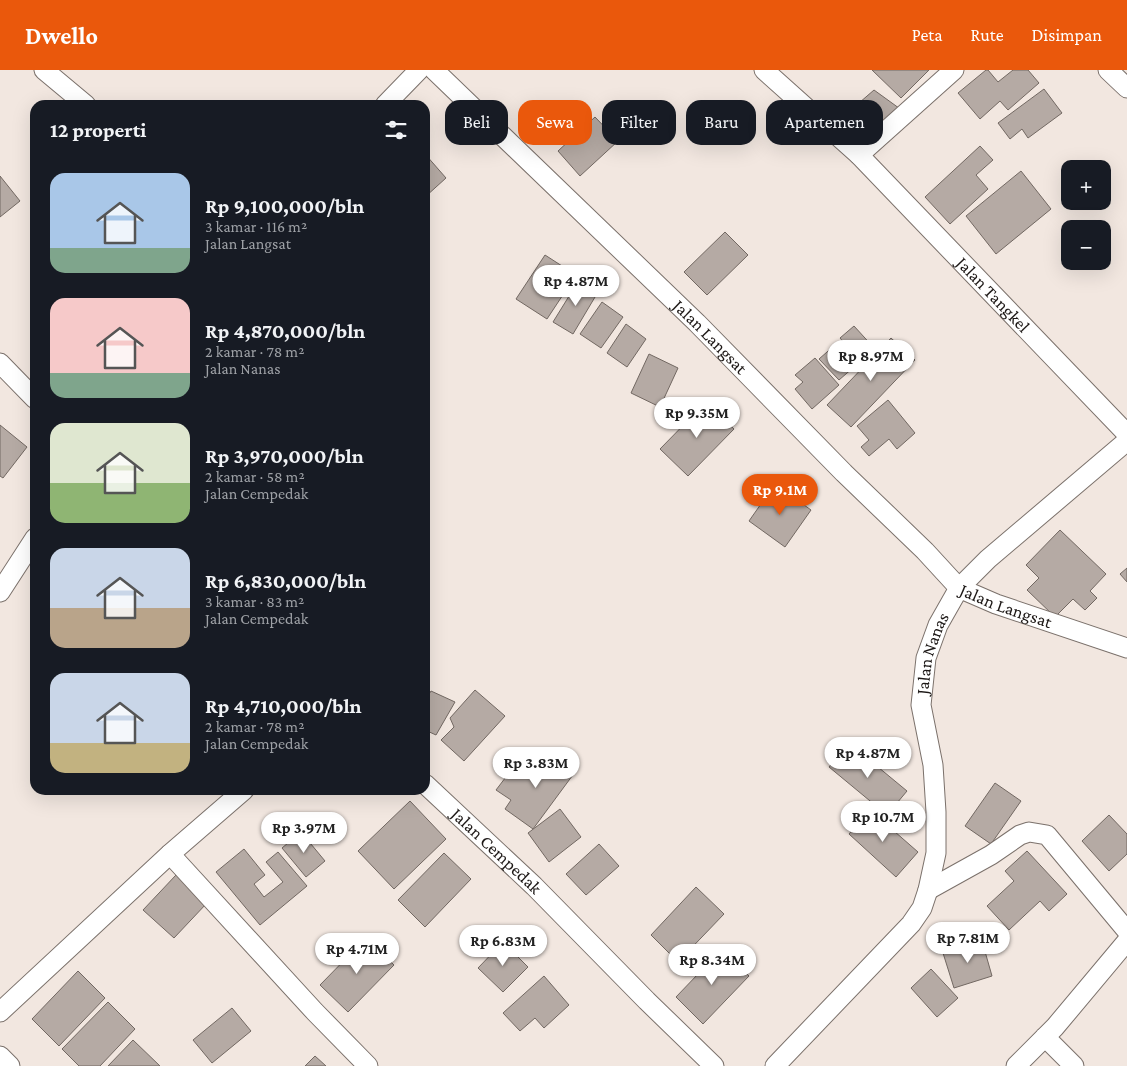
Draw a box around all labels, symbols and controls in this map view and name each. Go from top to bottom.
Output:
text: Dwello [25,22,98,49]
text: Peta [912,25,943,45]
text: Rute [971,25,1004,45]
text: Disimpan [1032,25,1102,45]
chip: Beli [445,100,508,145]
chip: Sewa [518,100,592,145]
chip: Filter [602,100,676,145]
chip: Baru [686,100,756,145]
chip: Apartemen [766,100,883,145]
icon: filters [382,116,410,144]
text: 12 properti [50,118,146,142]
map controls [1061,160,1111,270]
button: + [1061,160,1111,210]
icon: home [90,193,150,253]
text: Rp 9,100,000/bln [205,194,364,218]
text: 3 kamar · 116 m² [205,218,307,235]
button: − [1061,220,1111,270]
text: Jalan Langsat [205,235,291,252]
street label: Jalan Tangkel [951,251,1034,337]
pin: Rp 4.87M [524,264,628,307]
text: Rp 4.87M [543,272,609,289]
street label: Jalan Langsat [667,294,752,379]
icon: home [90,318,150,378]
text: Rp 4,870,000/bln [205,319,365,343]
pin: Rp 8.97M [819,340,923,382]
text: 2 kamar · 78 m² [205,343,304,360]
text: Rp 8.97M [838,347,904,364]
text: Jalan Nanas [205,360,280,377]
pin: Rp 9.35M [645,396,749,439]
text: Rp 9.35M [665,404,729,421]
icon: home [90,443,150,503]
text: Rp 3,970,000/bln [205,444,364,468]
text: 2 kamar · 58 m² [205,468,305,485]
pin: Rp 9.1M [734,474,826,516]
text: Rp 9.1M [753,481,807,498]
text: Jalan Cempedak [205,485,308,502]
icon: home [90,568,150,628]
text: Rp 6,830,000/bln [205,569,366,593]
street label: Jalan Langsat [955,579,1056,632]
text: 3 kamar · 83 m² [205,593,304,610]
street label: Jalan Nanas [912,609,953,698]
text: Jalan Cempedak [205,610,308,627]
icon: home [90,693,150,753]
text: Rp 4,710,000/bln [205,694,362,718]
text: 2 kamar · 78 m² [205,718,304,735]
text: Jalan Cempedak [205,735,308,752]
pin: Rp 4.87M [816,736,920,779]
text: Rp 4.87M [835,744,901,761]
pin: Rp 3.83M [484,746,588,789]
text: Rp 3.83M [504,754,568,771]
pin: Rp 10.7M [831,800,935,843]
street label: Jalan Cempedak [446,802,546,898]
text: Rp 10.7M [852,808,914,825]
pin: Rp 3.97M [252,812,356,854]
text: Rp 3.97M [272,819,336,836]
pin: Rp 7.81M [916,922,1020,964]
pin: Rp 6.83M [451,924,555,967]
text: Rp 7.81M [937,929,999,946]
pin: Rp 4.71M [305,932,409,975]
text: Rp 6.83M [470,932,536,949]
text: Rp 4.71M [326,940,388,957]
pin: Rp 8.34M [660,944,764,986]
text: Rp 8.34M [679,951,745,968]

